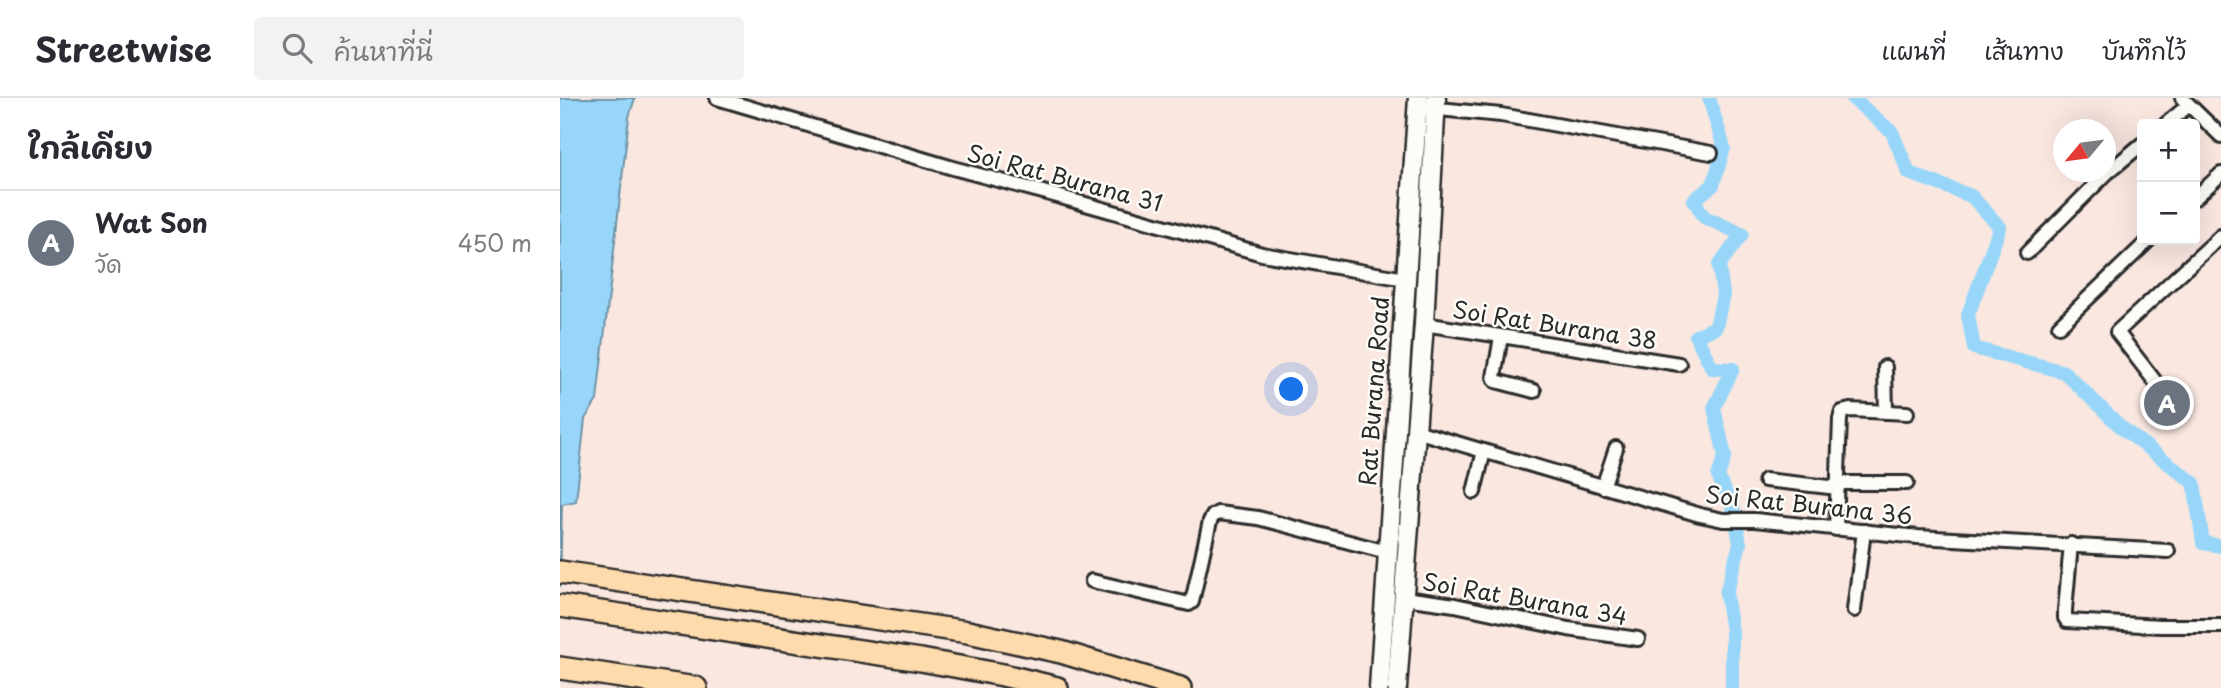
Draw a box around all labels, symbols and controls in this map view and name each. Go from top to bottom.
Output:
search box [254,17,744,80]
text: Streetwise [35,23,212,73]
icon: search [278,29,316,67]
text: ค้นหาที่นี่ [334,31,433,70]
text: แผนที่ [1881,32,1946,68]
text: เส้นทาง [1984,32,2064,68]
text: บันทึกไว้ [2102,32,2186,68]
north arrow [2053,119,2116,182]
map controls [2137,119,2200,245]
button: + [2137,119,2200,182]
text: ใกล้เคียง [28,124,153,169]
street label: Soi Rat Burana 31 [963,134,1167,220]
button: − [2137,182,2200,245]
text: Wat Son [95,203,208,242]
text: A [42,225,60,260]
text: 450 m [458,225,532,260]
text: วัด [95,246,122,281]
street label: Soi Rat Burana 38 [1450,291,1660,357]
street label: Rat Burana Road [1349,295,1397,487]
your location [1274,372,1308,406]
pin: A [2144,377,2190,429]
street label: Soi Rat Burana 36 [1704,476,1914,532]
street label: Soi Rat Burana 34 [1420,563,1630,633]

